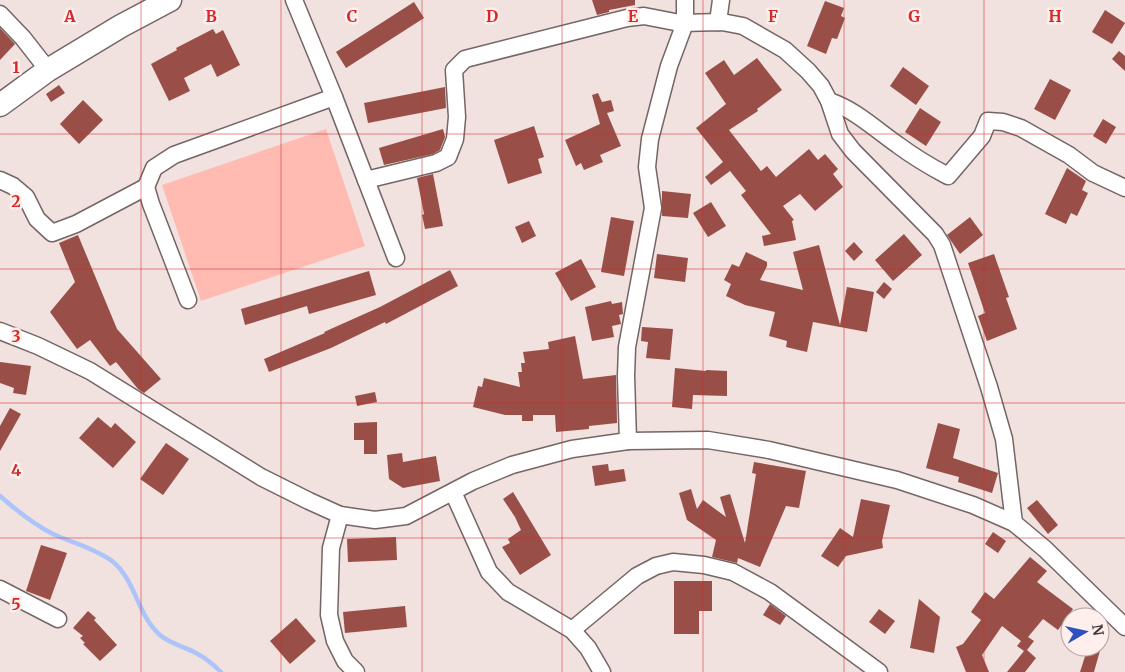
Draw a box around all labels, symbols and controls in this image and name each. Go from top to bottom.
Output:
text: A [63,6,76,26]
text: B [205,6,217,26]
text: C [347,6,357,26]
text: D [486,6,498,26]
text: E [628,6,639,26]
text: F [768,6,778,26]
text: G [908,6,920,26]
text: H [1048,6,1062,26]
text: 1 [12,57,20,77]
text: 2 [11,191,21,211]
text: 3 [11,326,21,346]
text: 4 [11,460,21,480]
text: 5 [11,594,21,614]
north arrow [1060,607,1110,657]
text: N [1088,623,1108,637]

